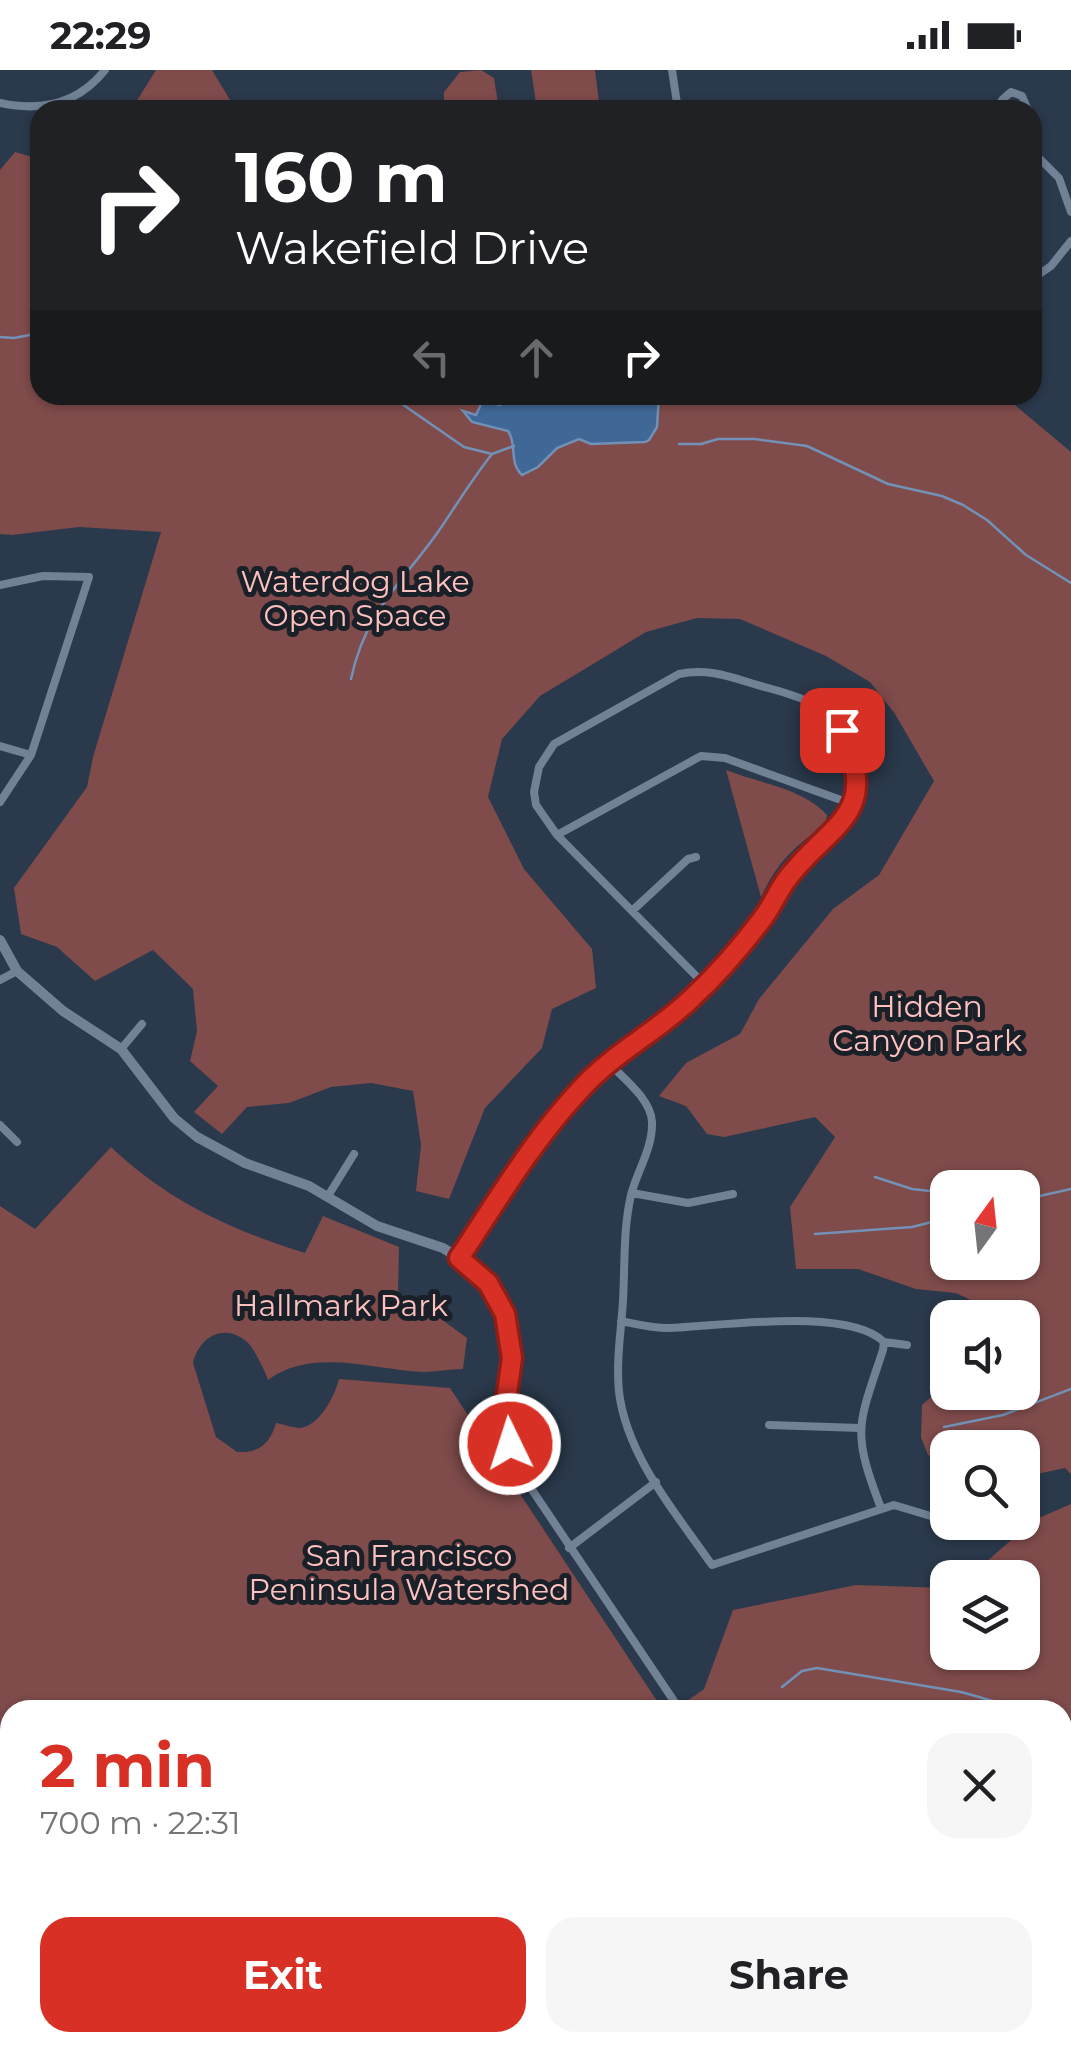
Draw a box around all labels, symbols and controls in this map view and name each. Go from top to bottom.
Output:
text: 22:29 [50,12,151,59]
text: 160 m [235,134,448,220]
icon: right [70,140,200,270]
text: Wakefield Drive [235,220,589,275]
icon: left [404,330,459,385]
icon: ahead [509,330,564,385]
icon: right [614,330,669,385]
park label: Waterdog Lake Open Space [240,563,470,634]
pin [800,688,885,773]
icon: arrive [815,703,870,758]
park label: Hidden Canyon Park [832,988,1022,1059]
north arrow [930,1170,1040,1280]
map controls [930,1170,1040,1670]
park label: Hallmark Park [234,1287,448,1324]
button: sound [930,1300,1040,1410]
position arrow [458,1392,562,1496]
button: search [930,1430,1040,1540]
park label: San Francisco Peninsula Watershed [249,1537,569,1608]
button: layers [930,1560,1040,1670]
text: 2 min [40,1729,215,1802]
button: close [927,1733,1032,1838]
text: 700 m · 22:31 [40,1803,240,1842]
button: Exit [40,1917,526,2032]
button: Share [546,1917,1032,2032]

